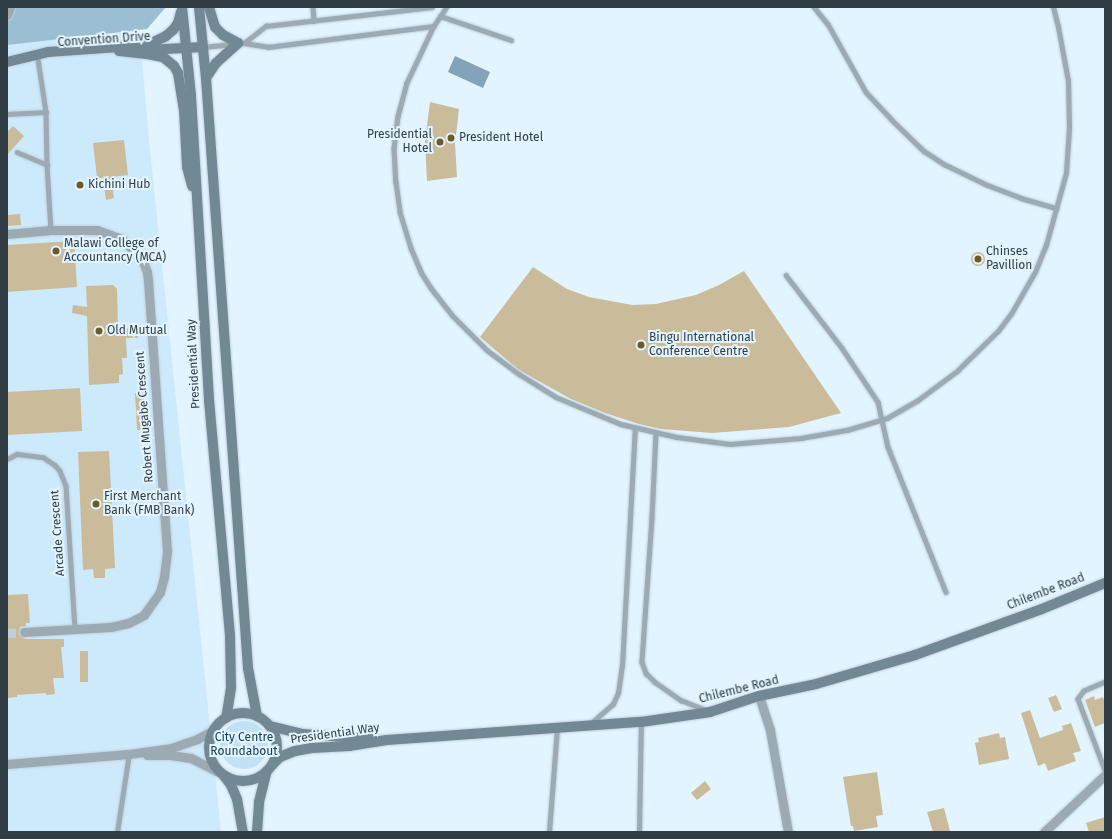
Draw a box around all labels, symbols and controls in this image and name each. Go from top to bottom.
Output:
street label: Convention Drive [57,30,151,50]
place label: Presidential Hotel [367,128,432,156]
place label: President Hotel [459,131,543,145]
marker: President Hotel [446,133,456,143]
marker: Presidential Hotel [435,137,445,147]
place label: Kichini Hub [88,178,150,192]
marker: Kichini Hub [75,180,85,190]
place label: Malawi College of Accountancy (MCA) [64,237,166,265]
place label: Chinses Pavillion [986,245,1032,273]
marker: Malawi College of Accountancy (MCA) [51,246,61,256]
marker: Chinses Pavillion [973,254,983,264]
street label: Presidential Way [184,319,204,409]
place label: Old Mutual [107,324,167,338]
marker: Old Mutual [94,326,104,336]
place label: Bingu International Conference Centre [649,331,754,359]
marker: Bingu International Conference Centre [636,340,646,350]
street label: Robert Mugabe Crescent [133,351,157,483]
street label: Arcade Crescent [48,489,68,577]
place label: First Merchant Bank (FMB Bank) [104,490,194,518]
marker: First Merchant Bank (FMB Bank) [91,499,101,509]
street label: Chilembe Road [1005,571,1087,613]
street label: Chilembe Road [698,673,780,707]
street label: Presidential Way [289,721,381,747]
park label: City Centre Roundabout [210,731,278,759]

